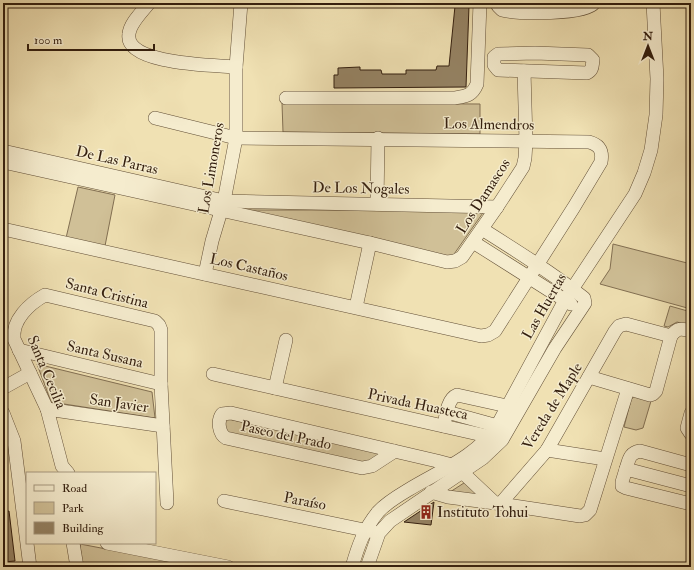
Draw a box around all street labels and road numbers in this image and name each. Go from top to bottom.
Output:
street label: Los Almendros [443,114,534,135]
street label: Los Limoneros [194,121,229,215]
street label: De Las Parras [74,142,160,179]
street label: Los Damascos [452,155,515,238]
street label: De Los Nogales [312,178,410,199]
street label: Los Castaños [208,249,290,286]
street label: Las Huertas [518,270,571,343]
street label: Santa Cristina [64,274,151,313]
street label: Santa Cecilia [23,333,71,412]
street label: Santa Susana [65,337,146,373]
street label: Vereda de Maple [518,359,588,454]
street label: Privada Huasteca [366,385,471,425]
street label: San Javier [88,390,150,418]
street label: Paseo del Prado [239,417,333,454]
street label: Paraíso [282,488,328,515]

